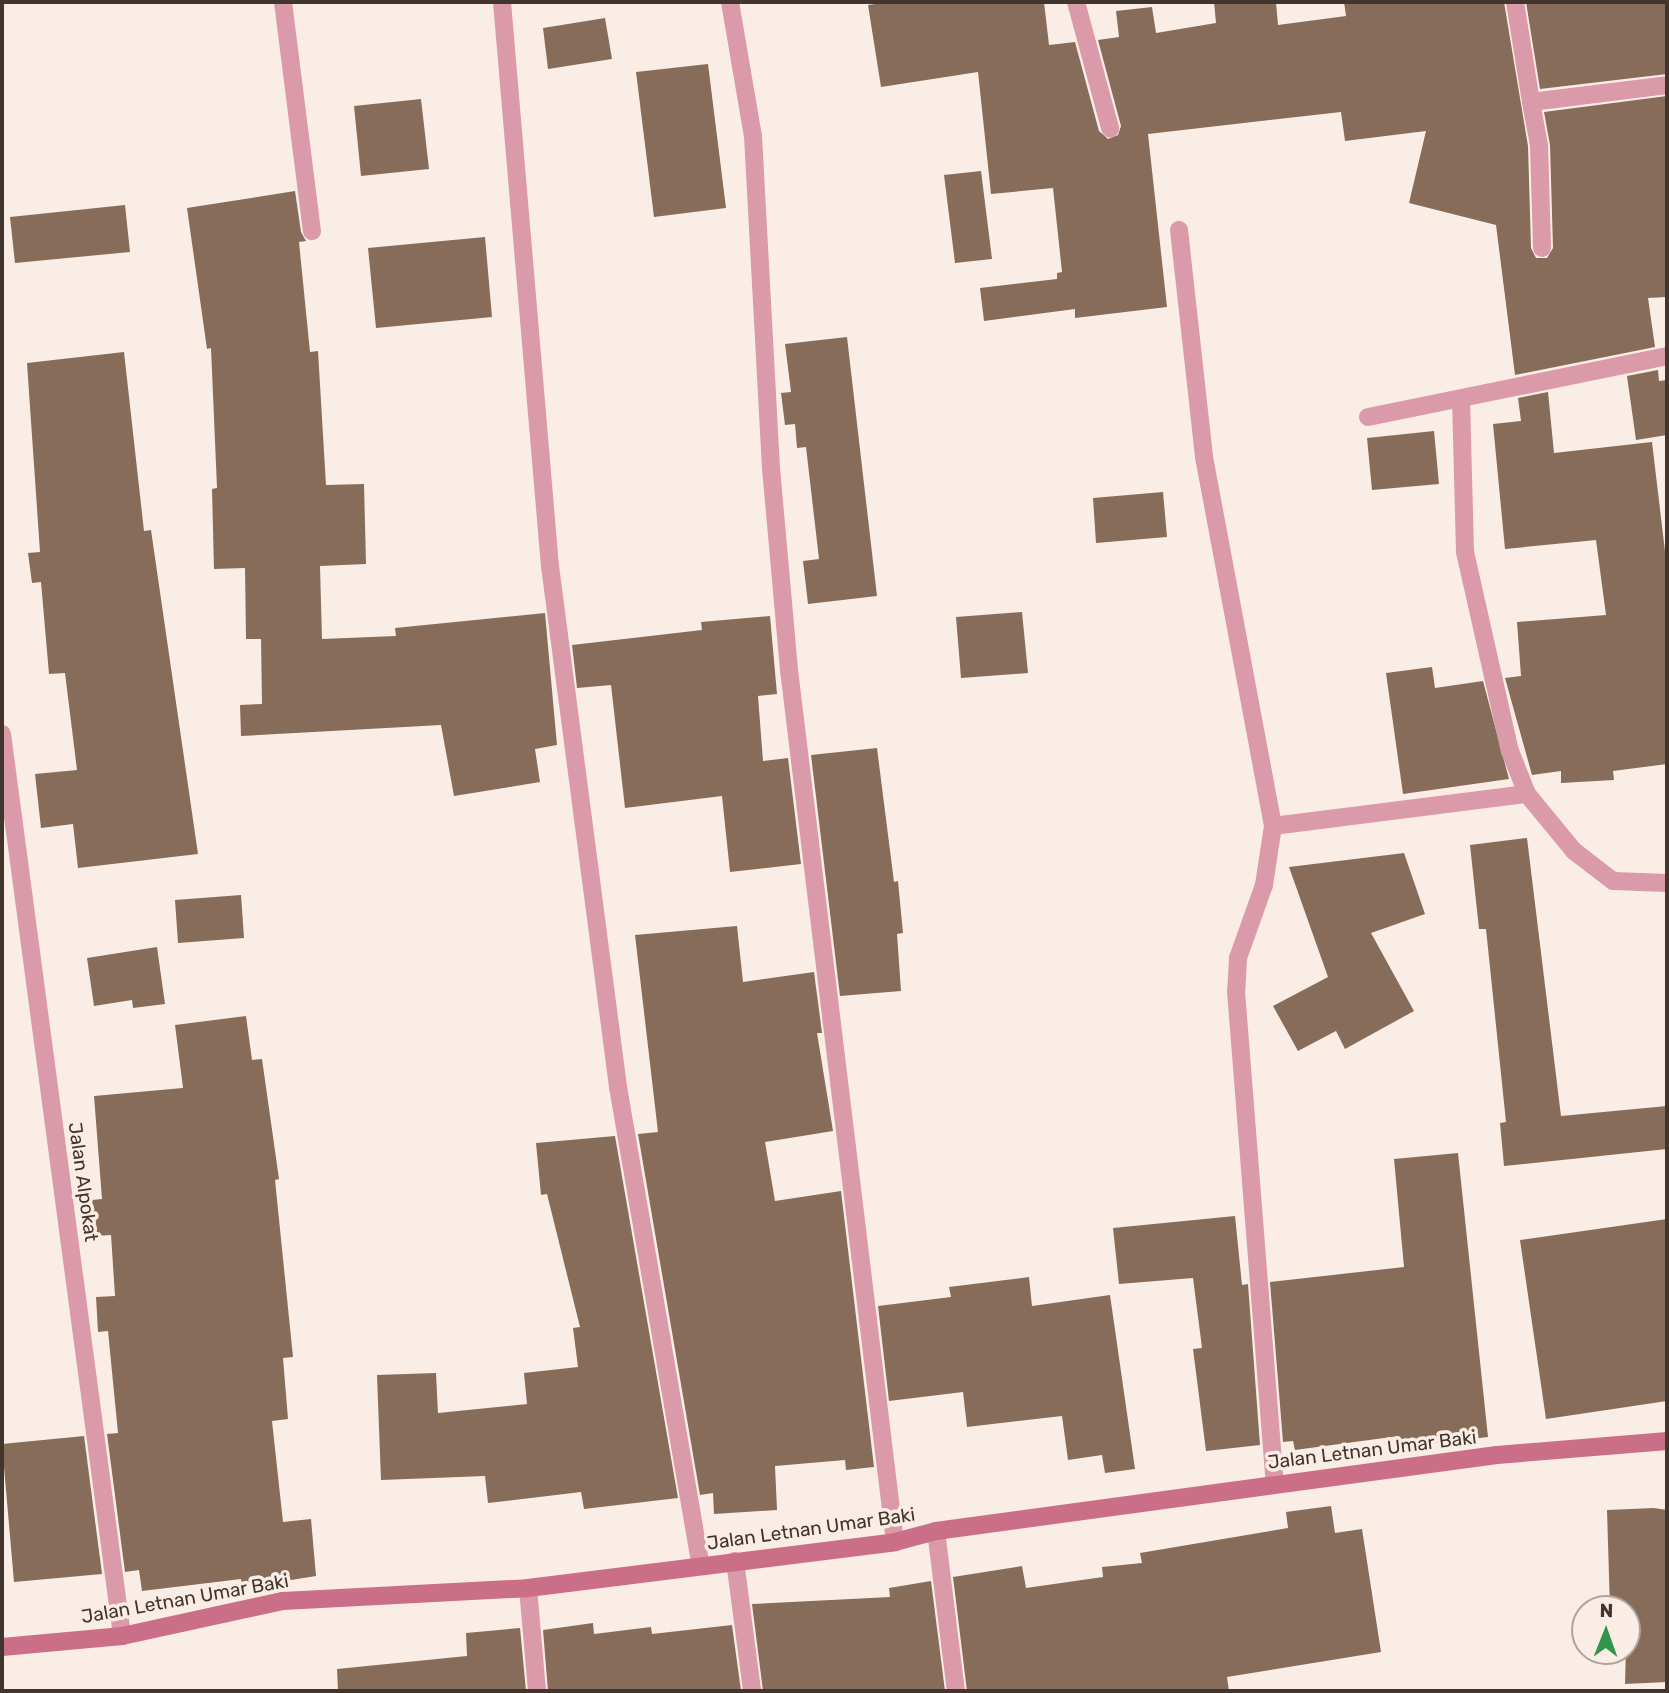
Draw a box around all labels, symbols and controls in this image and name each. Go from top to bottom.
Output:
street label: Jalan Alpokat [63,1121,103,1243]
street label: Jalan Letnan Umar Baki [1266,1426,1478,1474]
street label: Jalan Letnan Umar Baki [705,1503,917,1555]
street label: Jalan Letnan Umar Baki [79,1569,291,1629]
north arrow [1571,1595,1641,1665]
text: N [1599,1599,1613,1622]

